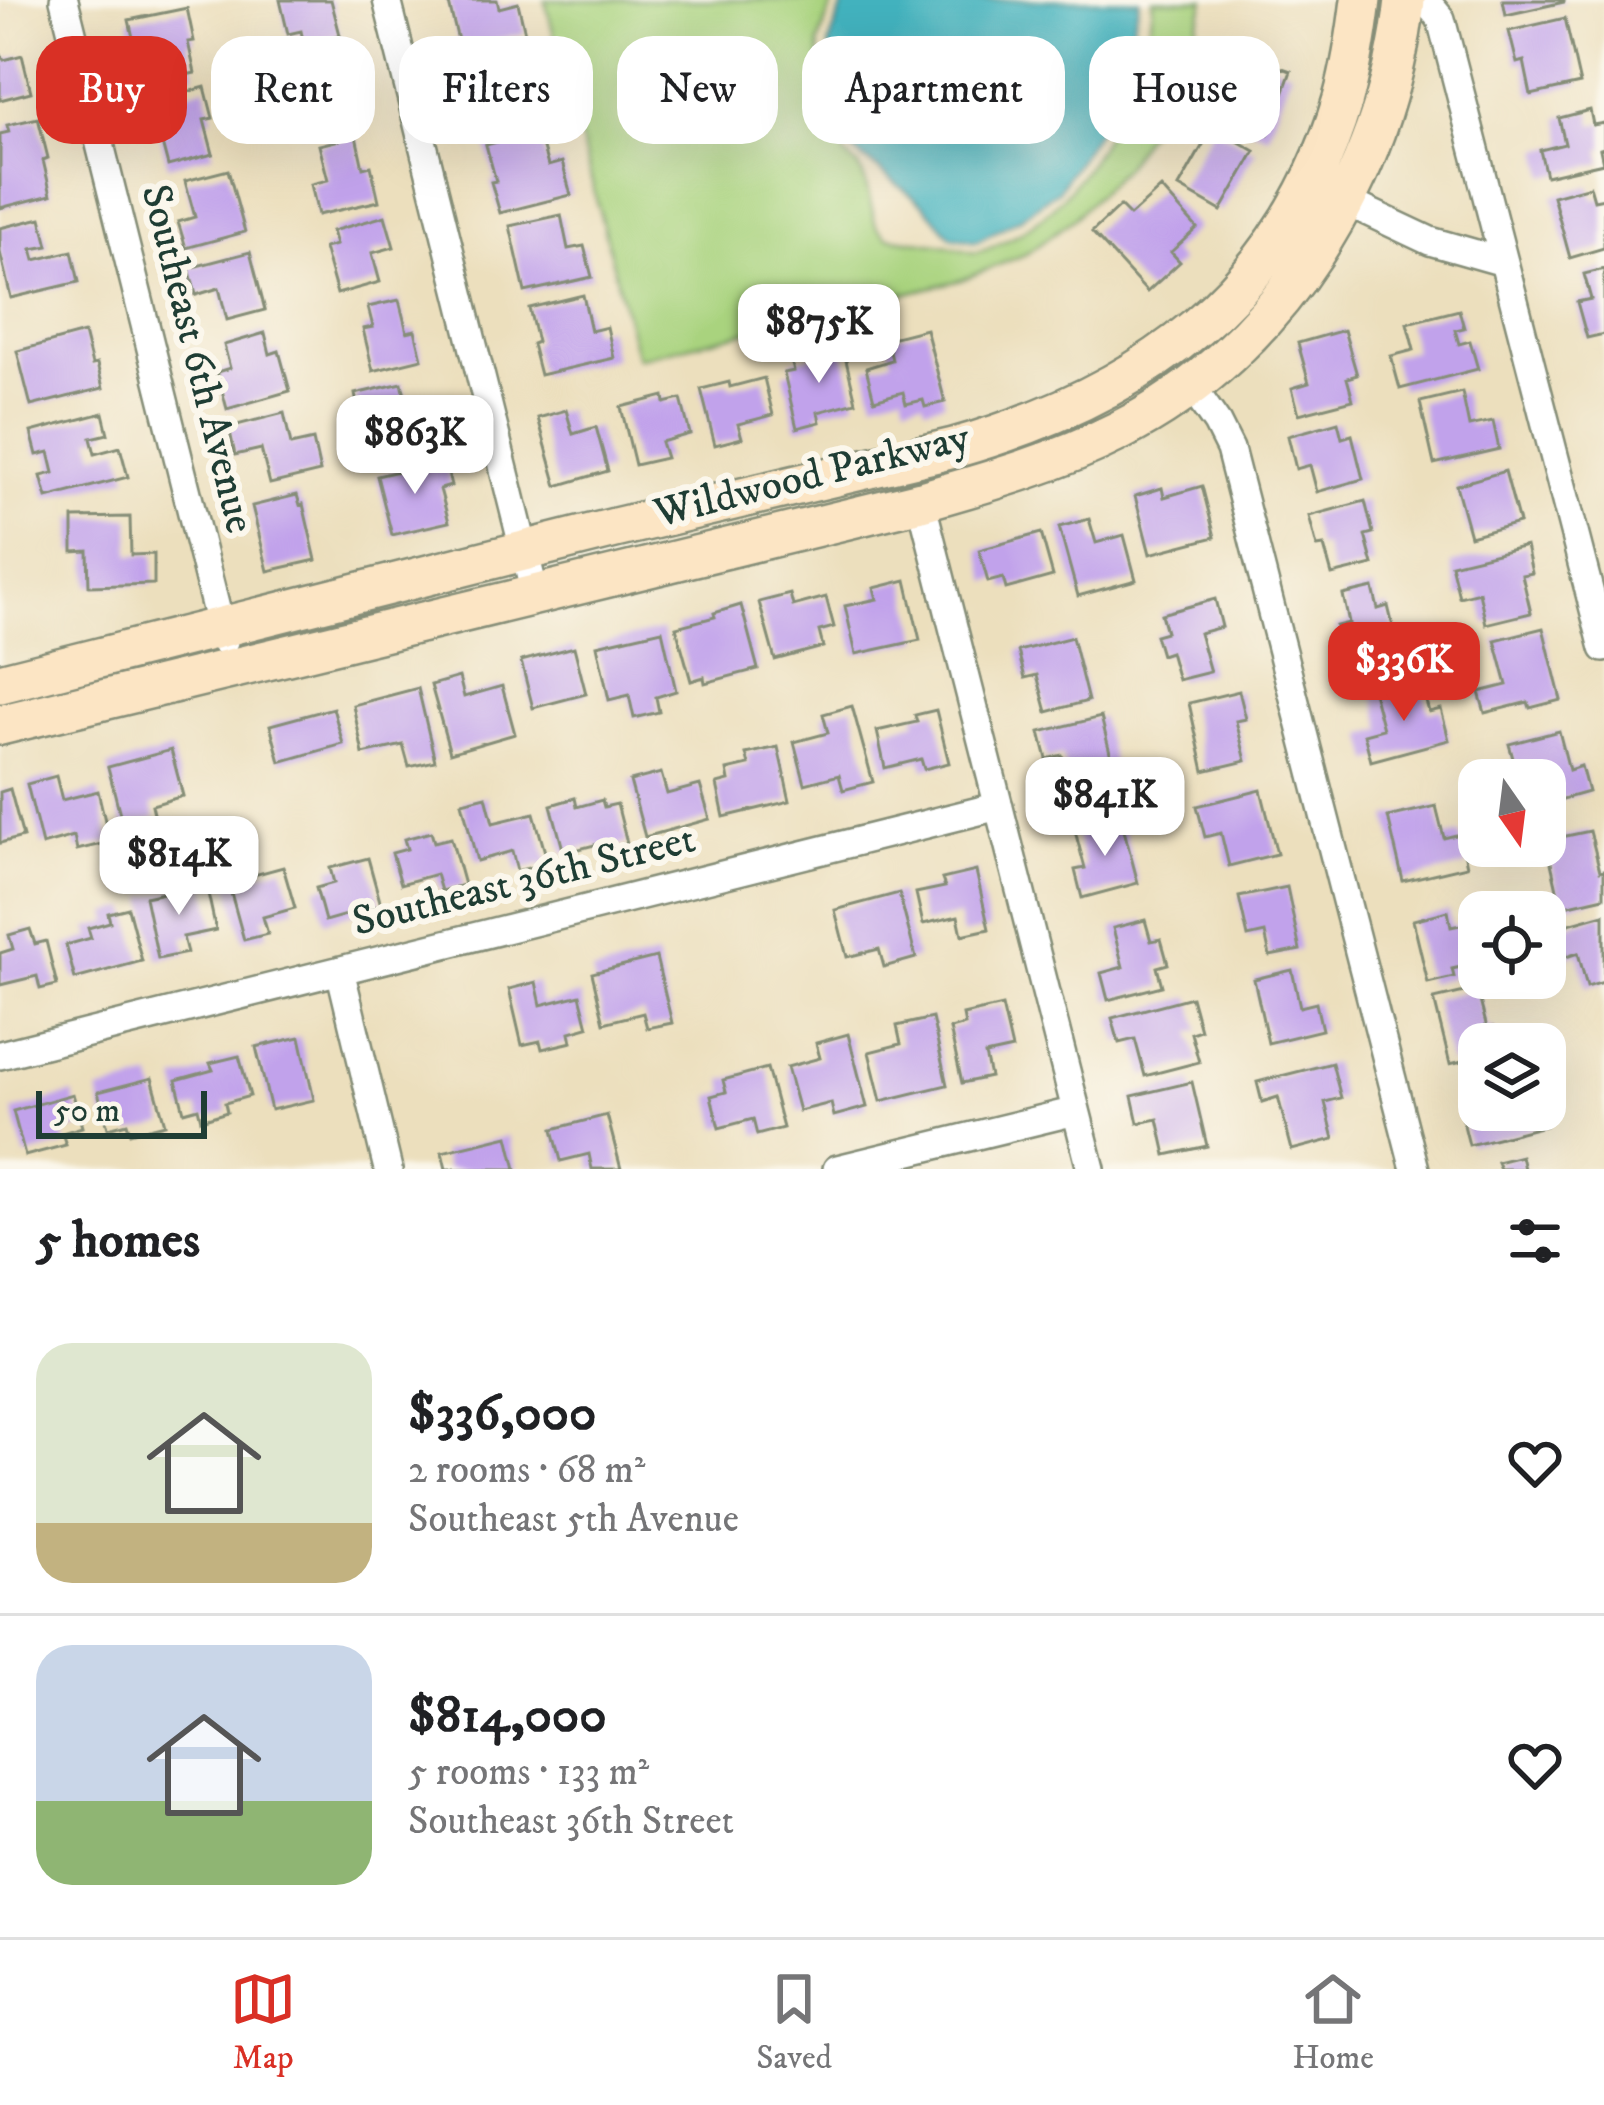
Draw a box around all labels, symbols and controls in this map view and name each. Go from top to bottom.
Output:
chip: Buy [36,36,187,144]
chip: Rent [211,36,375,144]
chip: Filters [399,36,593,144]
chip: New [617,36,778,144]
chip: Apartment [802,36,1065,144]
chip: House [1089,36,1280,144]
street label: Southeast 6th Avenue [129,179,265,539]
pin: $875K [735,284,903,386]
text: $875K [765,298,873,347]
pin: $863K [331,395,499,497]
text: $863K [363,409,467,458]
street label: Wildwood Parkway [648,411,976,541]
pin: $336K [1320,622,1488,724]
text: $336K [1355,636,1453,685]
pin: $841K [1021,757,1189,859]
north arrow [1458,759,1566,867]
map controls [1458,759,1566,1131]
text: $841K [1053,771,1157,820]
street label: Southeast 36th Street [347,813,701,949]
pin: $814K [95,816,263,918]
text: $814K [127,830,231,879]
button: locate [1458,891,1566,999]
button: layers [1458,1023,1566,1131]
scale bar [36,1085,207,1138]
text: 50 m [54,1091,120,1132]
icon: filters [1502,1208,1568,1274]
text: 5 homes [36,1209,200,1273]
text: $336,000 [408,1382,597,1446]
icon: home [132,1391,276,1535]
icon: heart [1502,1430,1568,1496]
text: 2 rooms · 68 m² [408,1446,645,1495]
text: Southeast 5th Avenue [408,1495,739,1544]
text: $814,000 [408,1684,607,1748]
icon: home [132,1693,276,1837]
icon: heart [1502,1732,1568,1798]
text: 5 rooms · 133 m² [408,1748,649,1797]
text: Southeast 36th Street [408,1797,734,1846]
tab: Map [230,1966,296,2079]
tab: Saved [756,1966,832,2079]
tab: Home [1292,1966,1374,2079]

